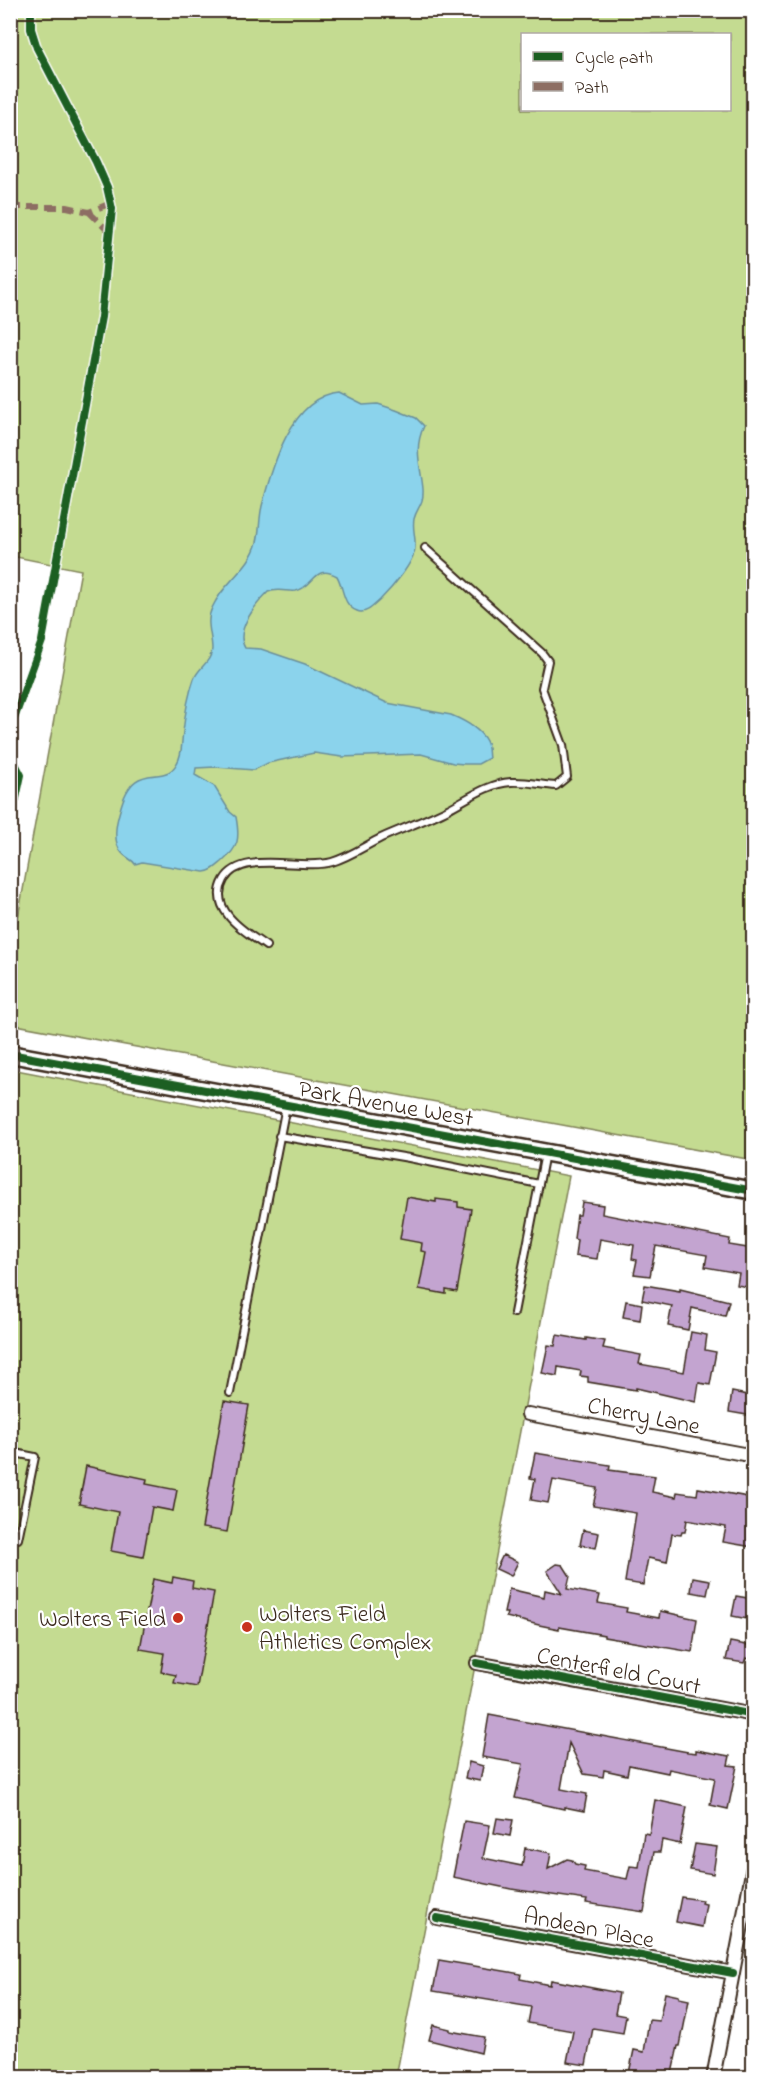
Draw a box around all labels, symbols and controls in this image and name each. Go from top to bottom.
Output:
legend [521,33,731,111]
text: Cycle path [575,46,653,72]
text: Path [575,76,609,102]
street label: Park Avenue West [295,1073,476,1138]
street label: Cherry Lane [584,1389,703,1447]
place label: Wolters Field Athletics Complex [259,1598,431,1661]
place label: Wolters Field [39,1603,167,1638]
marker: Wolters Field [171,1611,185,1625]
marker: Wolters Field Athletics Complex [240,1620,254,1634]
street label: Centerfield Court [533,1639,704,1706]
street label: Andean Place [520,1900,657,1959]

